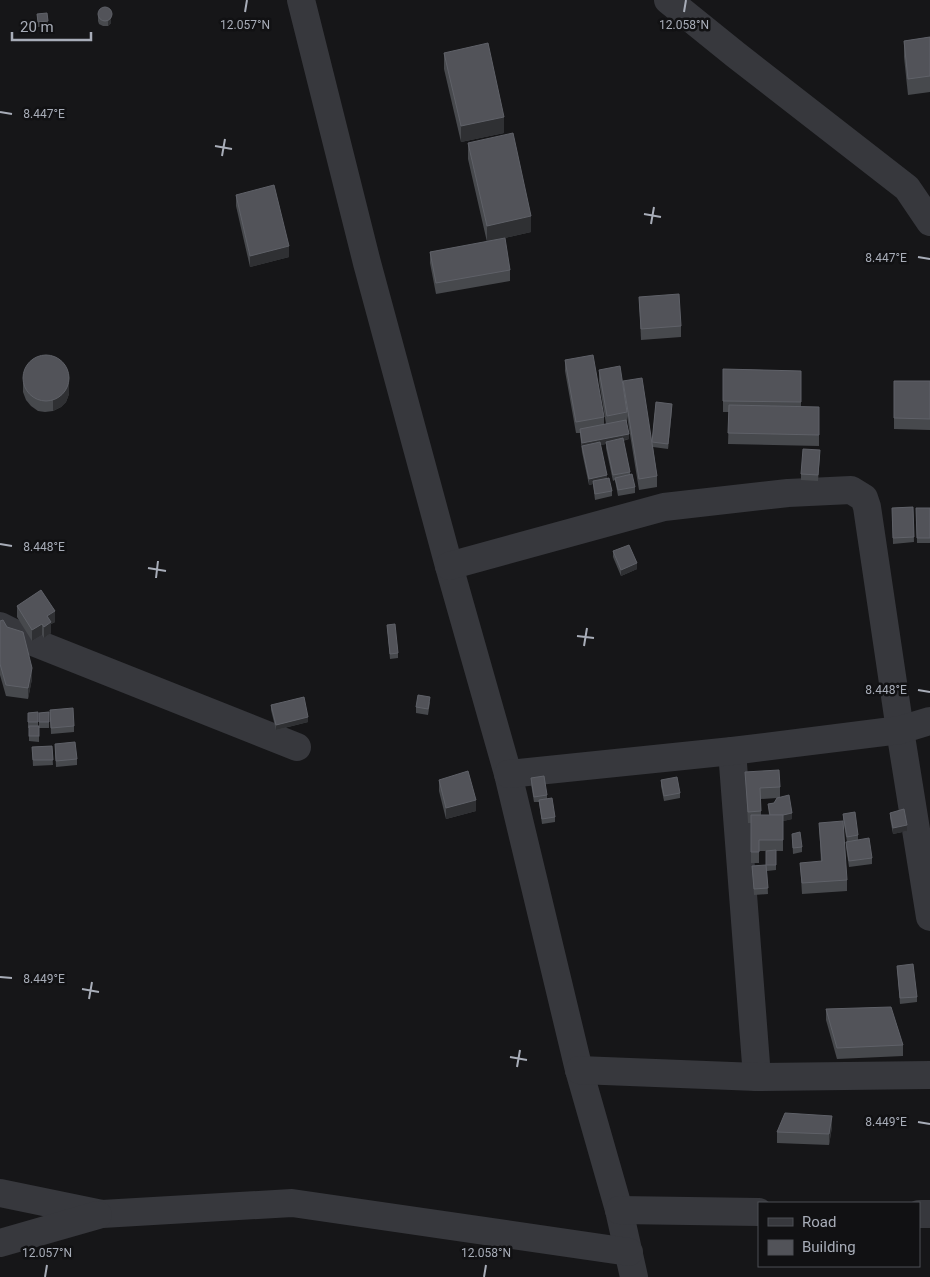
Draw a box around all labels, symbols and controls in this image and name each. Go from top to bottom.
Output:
scale bar [12,10,91,42]
text: 20 m [20,18,54,36]
text: 12.057°N [220,18,270,32]
text: 12.058°N [659,18,709,32]
text: 8.447°E [23,107,65,121]
text: 8.447°E [865,251,907,265]
text: 8.448°E [23,540,65,554]
text: 8.448°E [865,683,907,697]
text: 8.449°E [23,972,65,986]
text: 8.449°E [865,1115,907,1129]
legend [758,1202,920,1267]
text: Road [802,1213,836,1231]
text: Building [802,1238,856,1256]
text: 12.057°N [22,1246,72,1260]
text: 12.058°N [461,1246,511,1260]

